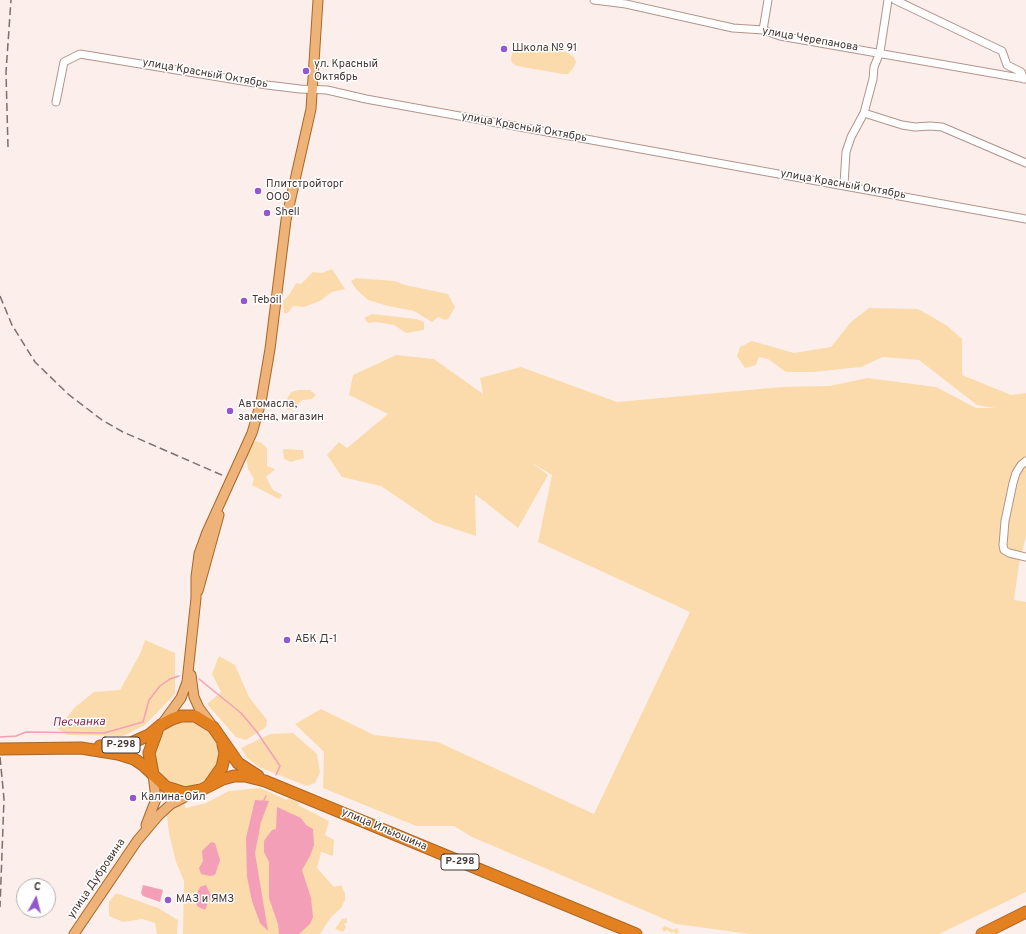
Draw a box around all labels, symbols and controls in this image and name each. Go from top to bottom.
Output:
street label: улица Черепанова [761,25,859,55]
place label: Школа № 91 [512,42,577,56]
marker: Школа № 91 [499,44,509,54]
street label: улица Красный Октябрь [141,56,269,92]
place label: ул. Красный Октябрь [314,58,378,84]
marker: ул. Красный Октябрь [301,66,311,76]
street label: улица Красный Октябрь [460,110,588,146]
street label: улица Красный Октябрь [779,167,907,203]
place label: Плитстройторг ООО [266,178,344,204]
marker: Плитстройторг ООО [253,186,263,196]
place label: Shell [275,206,300,220]
marker: Shell [262,208,272,218]
place label: Teboil [252,294,282,308]
marker: Teboil [239,296,249,306]
place label: Автомасла, замена, магазин [238,398,324,424]
marker: Автомасла, замена, магазин [225,406,235,416]
place label: АБК Д-1 [295,633,337,647]
marker: АБК Д-1 [282,635,292,645]
water label: Песчанка [53,715,105,731]
road number: Р-298 [102,737,140,753]
place label: Калина-Ойл [141,791,205,805]
marker: Калина-Ойл [128,793,138,803]
street label: улица Ильюшина [339,806,429,854]
street label: улица Дубровина [65,837,129,921]
road number: Р-298 [441,854,479,870]
north arrow [16,878,56,918]
text: С [33,880,42,894]
place label: МАЗ и ЯМЗ [176,893,234,907]
marker: МАЗ и ЯМЗ [163,895,173,905]

